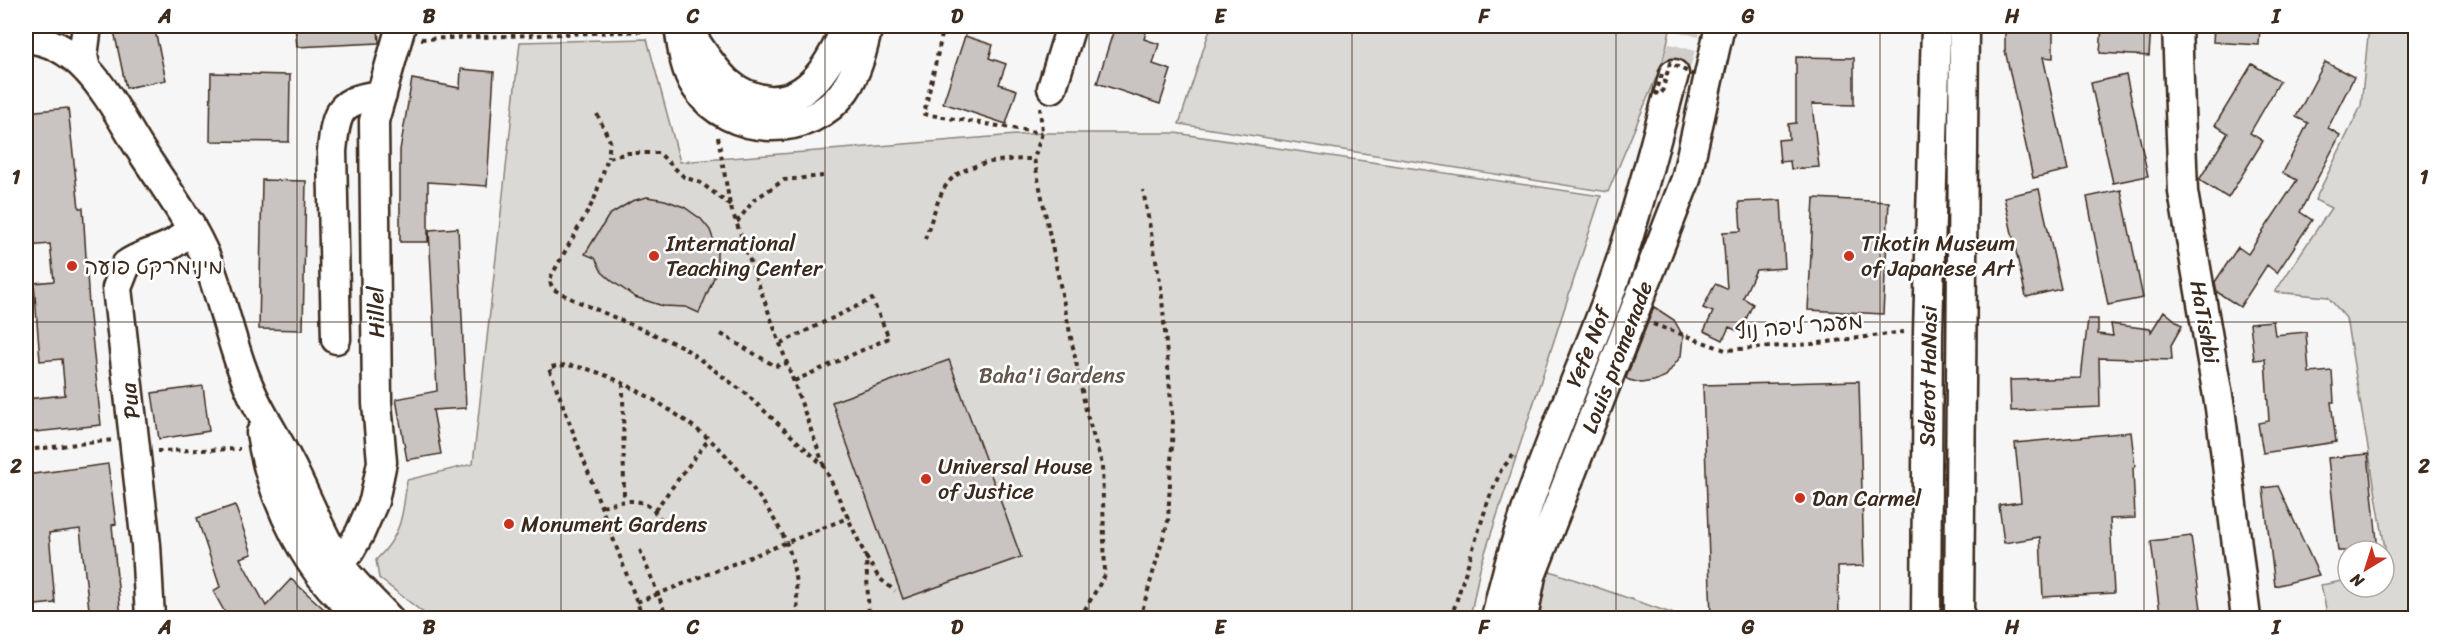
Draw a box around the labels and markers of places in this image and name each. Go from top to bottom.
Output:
place label: International Teaching Center [665,224,824,288]
place label: Tikotin Museum of Japanese Art [1861,224,2016,288]
place label: מינימרקט פועה [84,247,223,286]
marker: International Teaching Center [647,249,661,263]
marker: Tikotin Museum of Japanese Art [1842,249,1856,263]
marker: מינימרקט פועה [65,259,79,273]
place label: Universal House of Justice [938,447,1093,511]
marker: Universal House of Justice [919,472,933,486]
place label: Dan Carmel [1812,479,1922,518]
marker: Dan Carmel [1793,491,1807,505]
place label: Monument Gardens [521,505,708,544]
marker: Monument Gardens [502,517,516,531]

